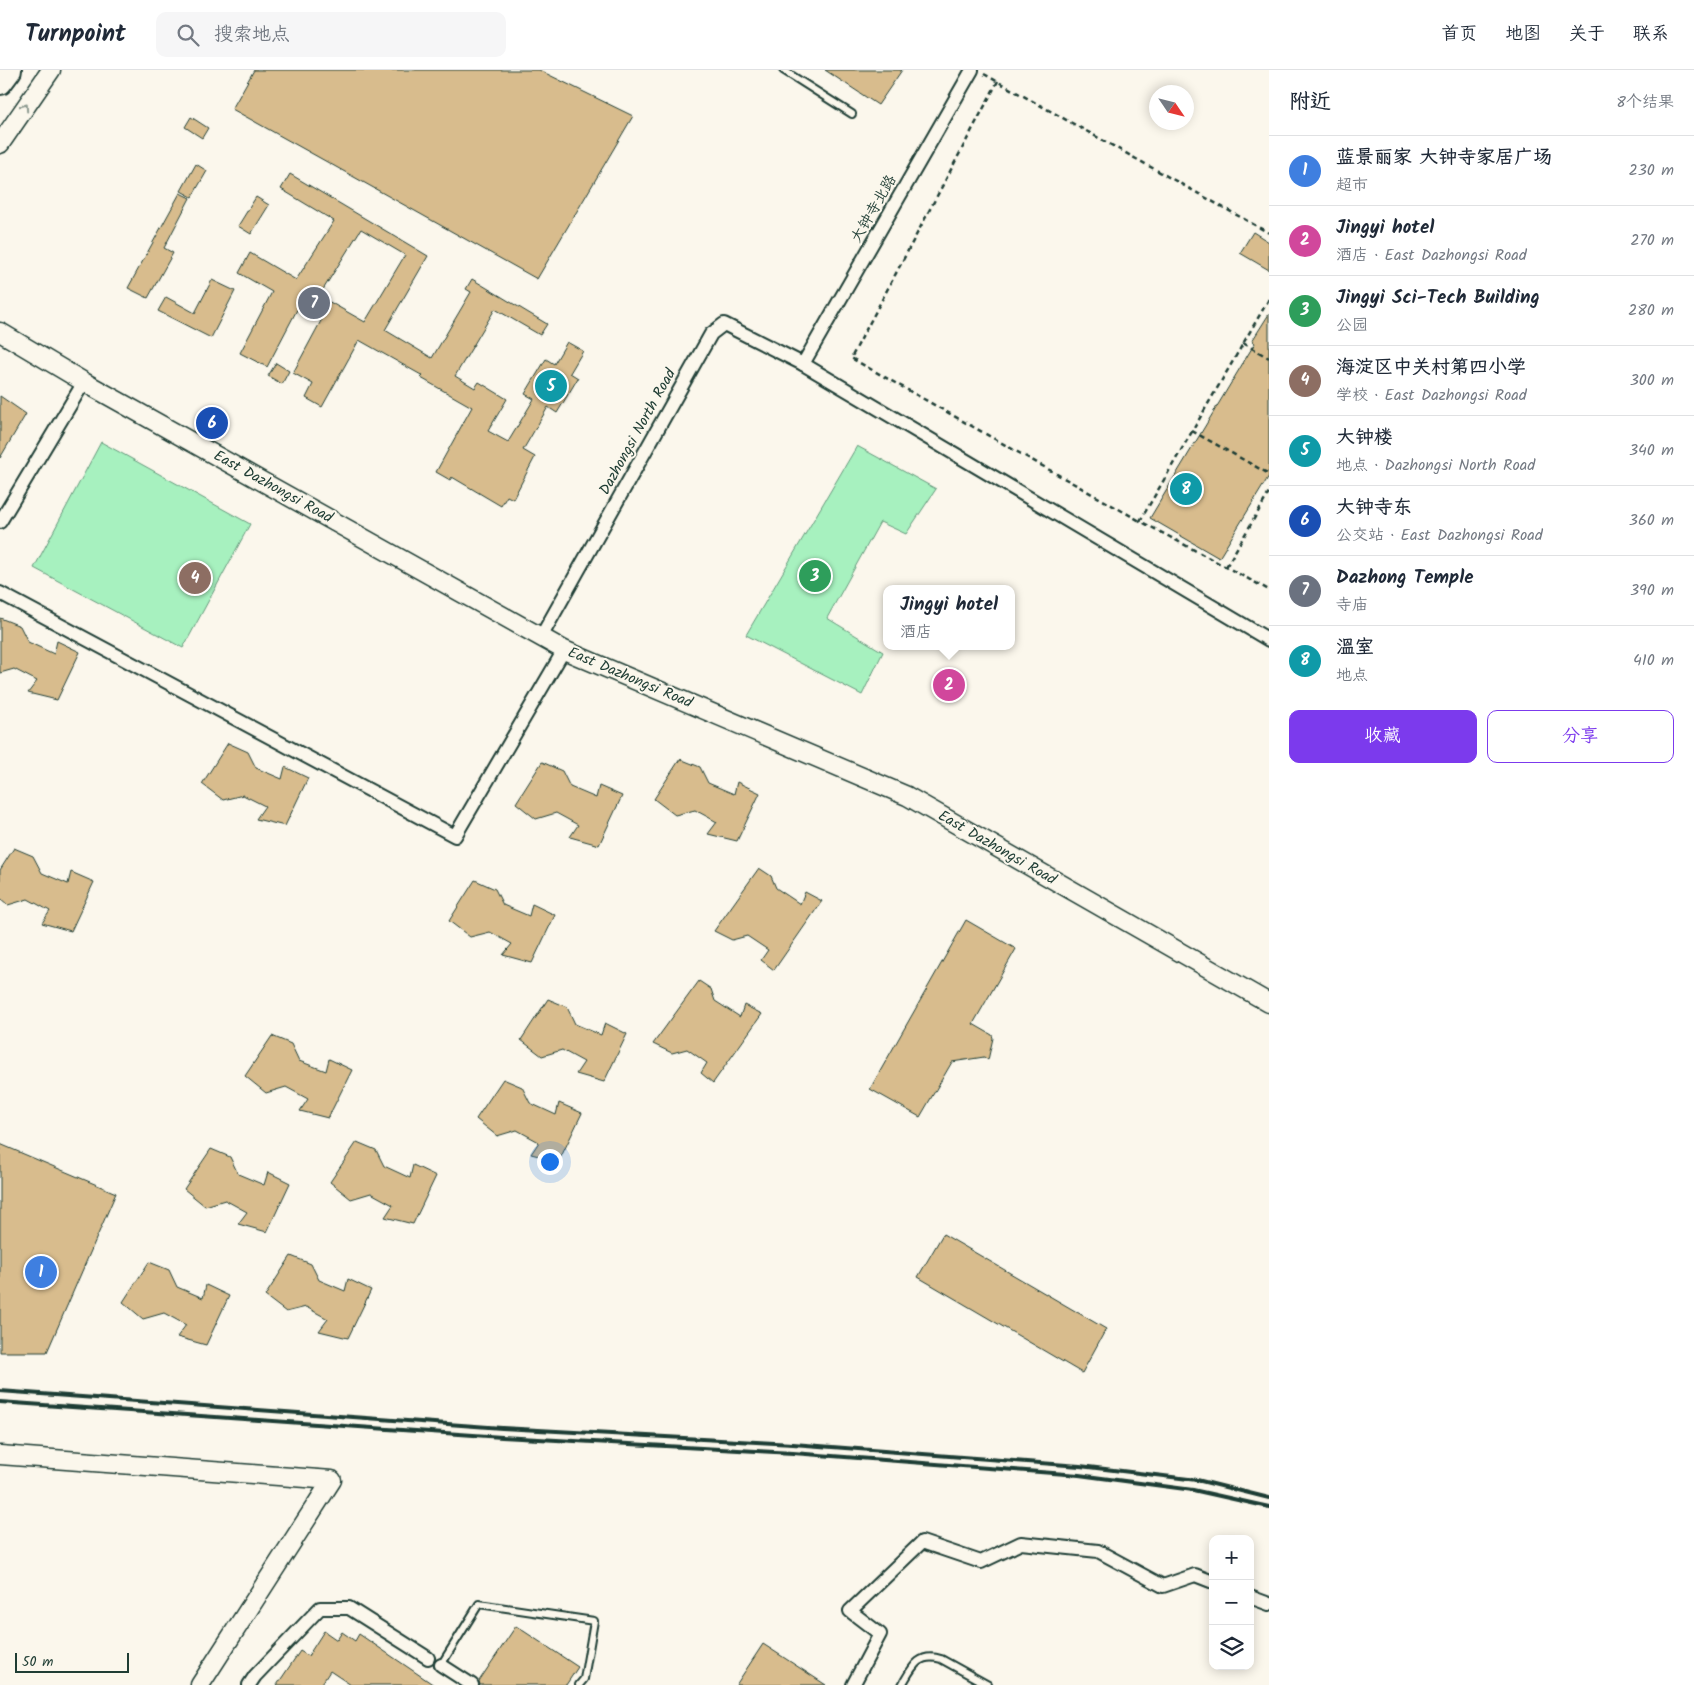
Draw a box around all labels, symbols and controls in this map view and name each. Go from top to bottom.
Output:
search box [156,12,506,57]
text: Turnpoint [25,15,126,54]
text: 搜索地点 [214,20,290,50]
text: 首页 [1441,20,1477,49]
text: 地图 [1505,20,1541,49]
text: 关于 [1569,20,1605,49]
text: 联系 [1633,20,1669,49]
icon: search [174,21,202,49]
north arrow [1149,85,1194,130]
text: 附近 [1289,86,1331,119]
text: 8个结果 [1616,90,1674,115]
one-way arrow [19,103,28,113]
text: 蓝景丽家 大钟寺家居广场 [1336,143,1552,173]
text: 1 [1303,158,1307,183]
text: 230 m [1628,158,1674,183]
street label: 大钟寺北路 [845,171,903,247]
text: 超市 [1336,173,1368,198]
text: Jingyi hotel [1336,213,1434,243]
text: 2 [1300,228,1310,253]
text: 270 m [1630,228,1674,253]
text: 酒店 · East Dazhongsi Road [1336,243,1527,268]
text: Jingyi Sci-Tech Building [1336,283,1540,313]
pin: 7 [298,284,330,322]
text: 3 [1301,298,1309,323]
text: 280 m [1628,298,1674,323]
text: 公园 [1336,313,1368,338]
text: 海淀区中关村第四小学 [1336,353,1526,383]
street label: Dazhongsi North Road [593,364,683,500]
pin: 5 [535,367,567,405]
text: 4 [1301,368,1309,393]
text: 300 m [1630,368,1674,393]
text: 学校 · East Dazhongsi Road [1336,383,1527,408]
pin: 6 [196,404,228,442]
text: 大钟楼 [1336,423,1393,453]
text: 5 [1301,438,1309,463]
text: 340 m [1629,438,1674,463]
street label: East Dazhongsi Road [209,444,338,530]
text: 地点 · Dazhongsi North Road [1336,453,1535,478]
pin: 8 [1170,470,1202,508]
text: 大钟寺东 [1336,493,1412,523]
text: 6 [1301,508,1309,533]
text: 360 m [1629,508,1674,533]
text: 公交站 · East Dazhongsi Road [1336,523,1543,548]
pin: 3 [799,557,831,595]
pin: 4 [179,559,211,597]
text: Dazhong Temple [1336,563,1474,593]
text: 7 [1301,578,1309,603]
text: 390 m [1630,578,1674,603]
popup [883,585,1015,650]
text: Jingyi hotel [900,590,998,620]
text: 寺庙 [1336,593,1368,618]
text: 酒店 [900,620,932,645]
text: 温室 [1336,633,1374,663]
street label: East Dazhongsi Road [564,641,697,715]
text: 8 [1300,648,1310,673]
text: 410 m [1633,648,1674,673]
text: 地点 [1336,663,1368,688]
pin: 2 [933,666,965,704]
button: 收藏 [1289,710,1477,763]
button: 分享 [1487,710,1674,763]
street label: East Dazhongsi Road [933,804,1061,892]
your location [537,1149,563,1175]
pin: 1 [25,1253,57,1291]
map controls [1209,1535,1254,1670]
button: + [1209,1535,1254,1580]
button: − [1209,1580,1254,1625]
button: layers [1209,1625,1254,1670]
scale bar [15,1650,129,1673]
text: 50 m [22,1651,53,1673]

